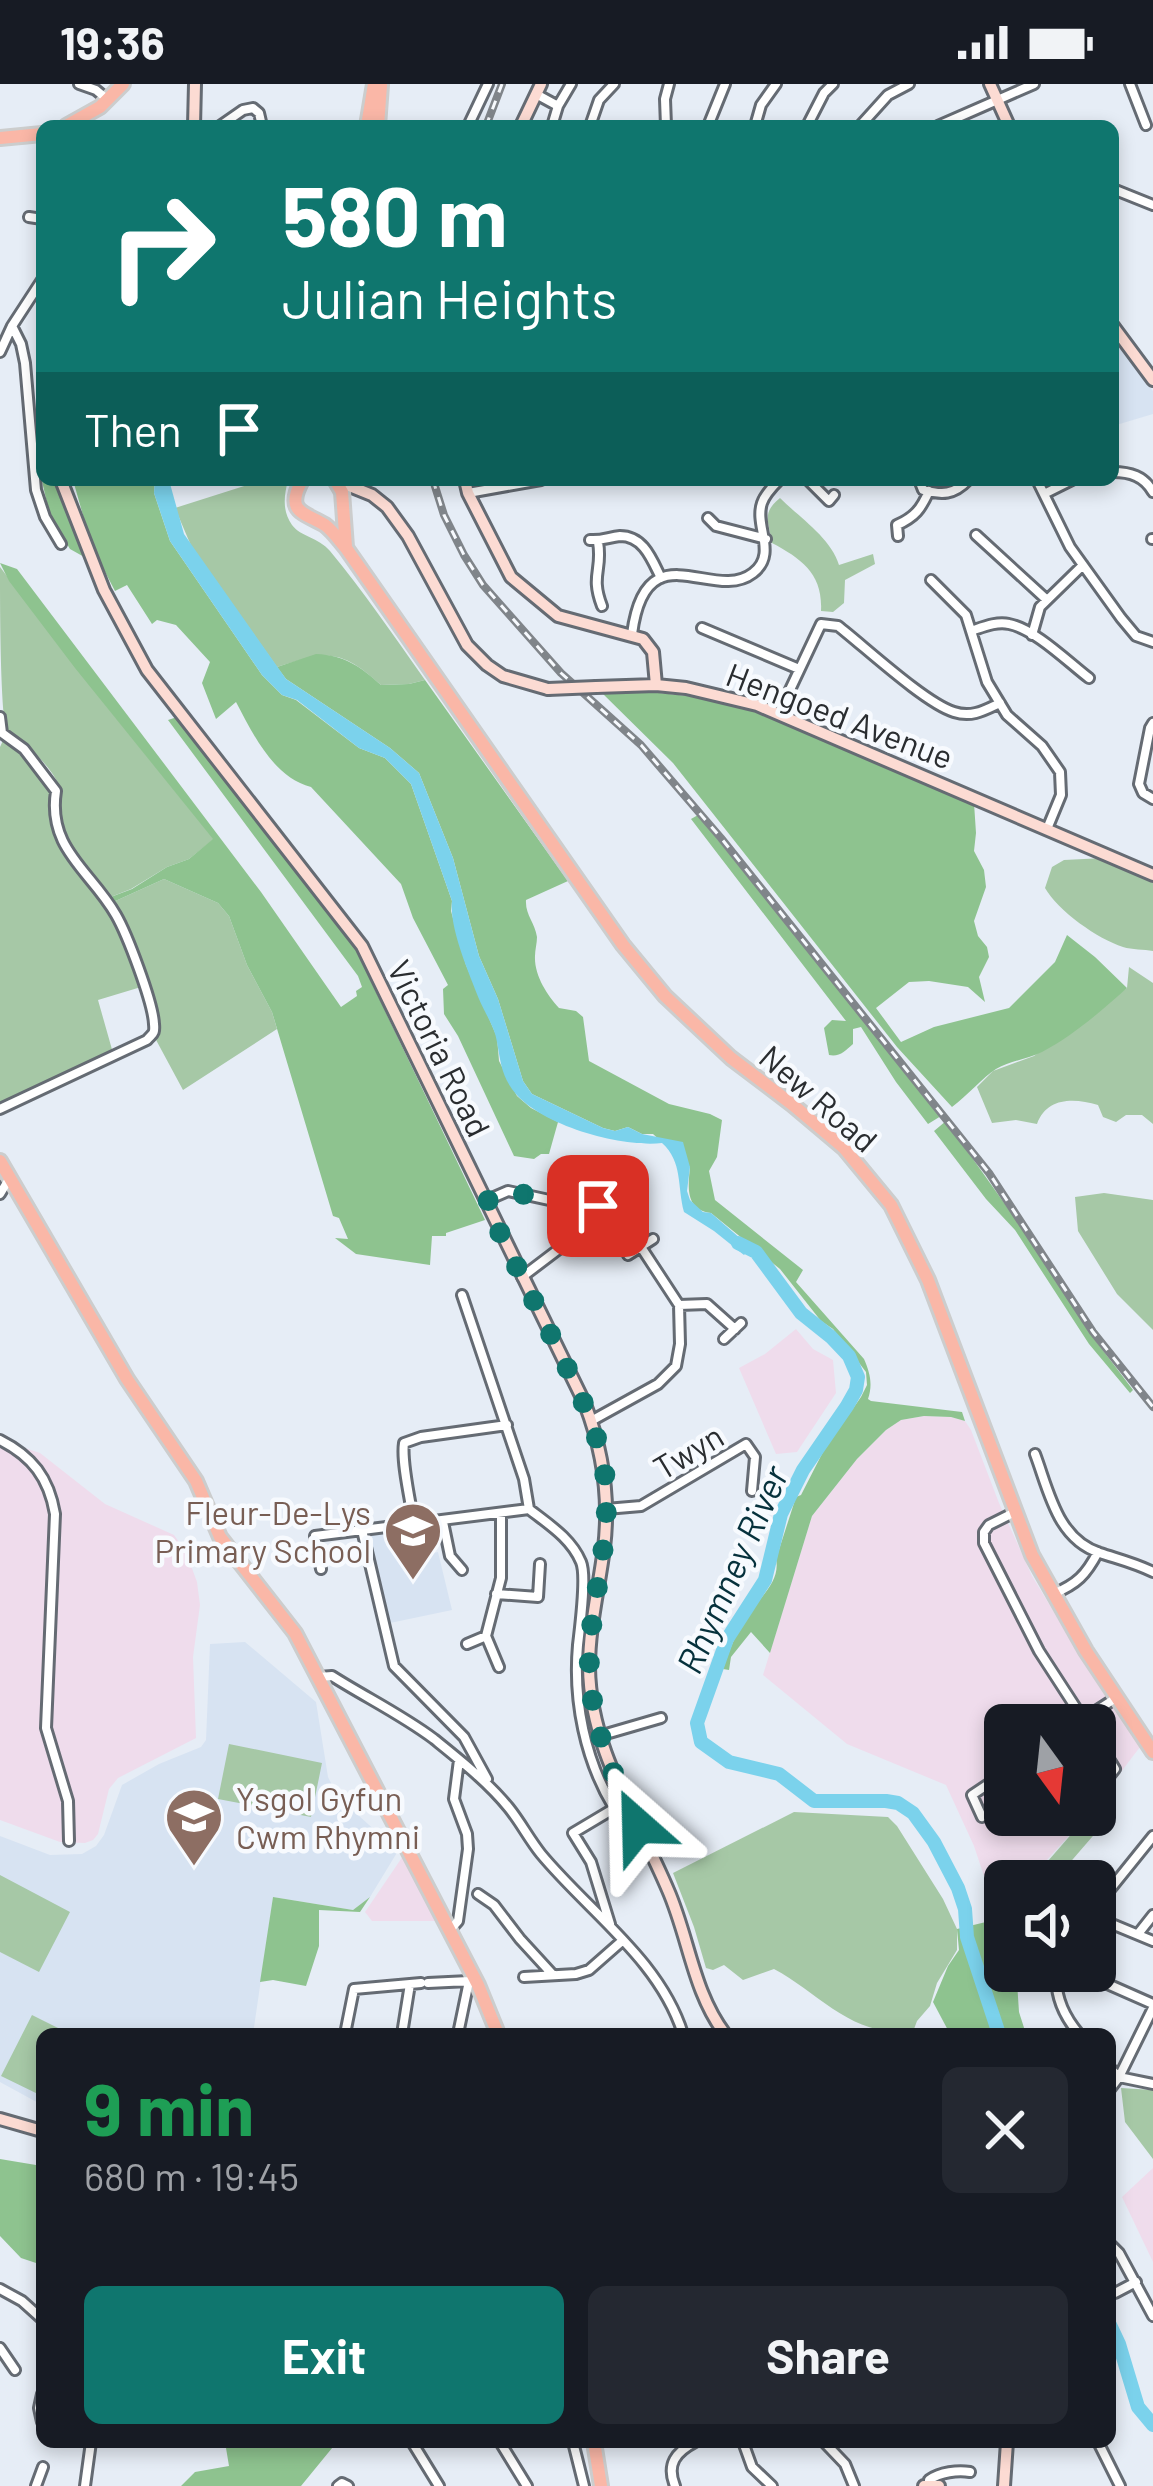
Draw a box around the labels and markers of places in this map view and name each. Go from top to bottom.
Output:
pin [547,1155,649,1257]
place label: Fleur-De-Lys Primary School [155,1492,371,1570]
school or university icon: Fleur-De-Lys Primary School [382,1500,444,1582]
place label: Ysgol Gyfun Cwm Rhymni [236,1778,420,1856]
school or university icon: Ysgol Gyfun Cwm Rhymni [163,1786,225,1868]

